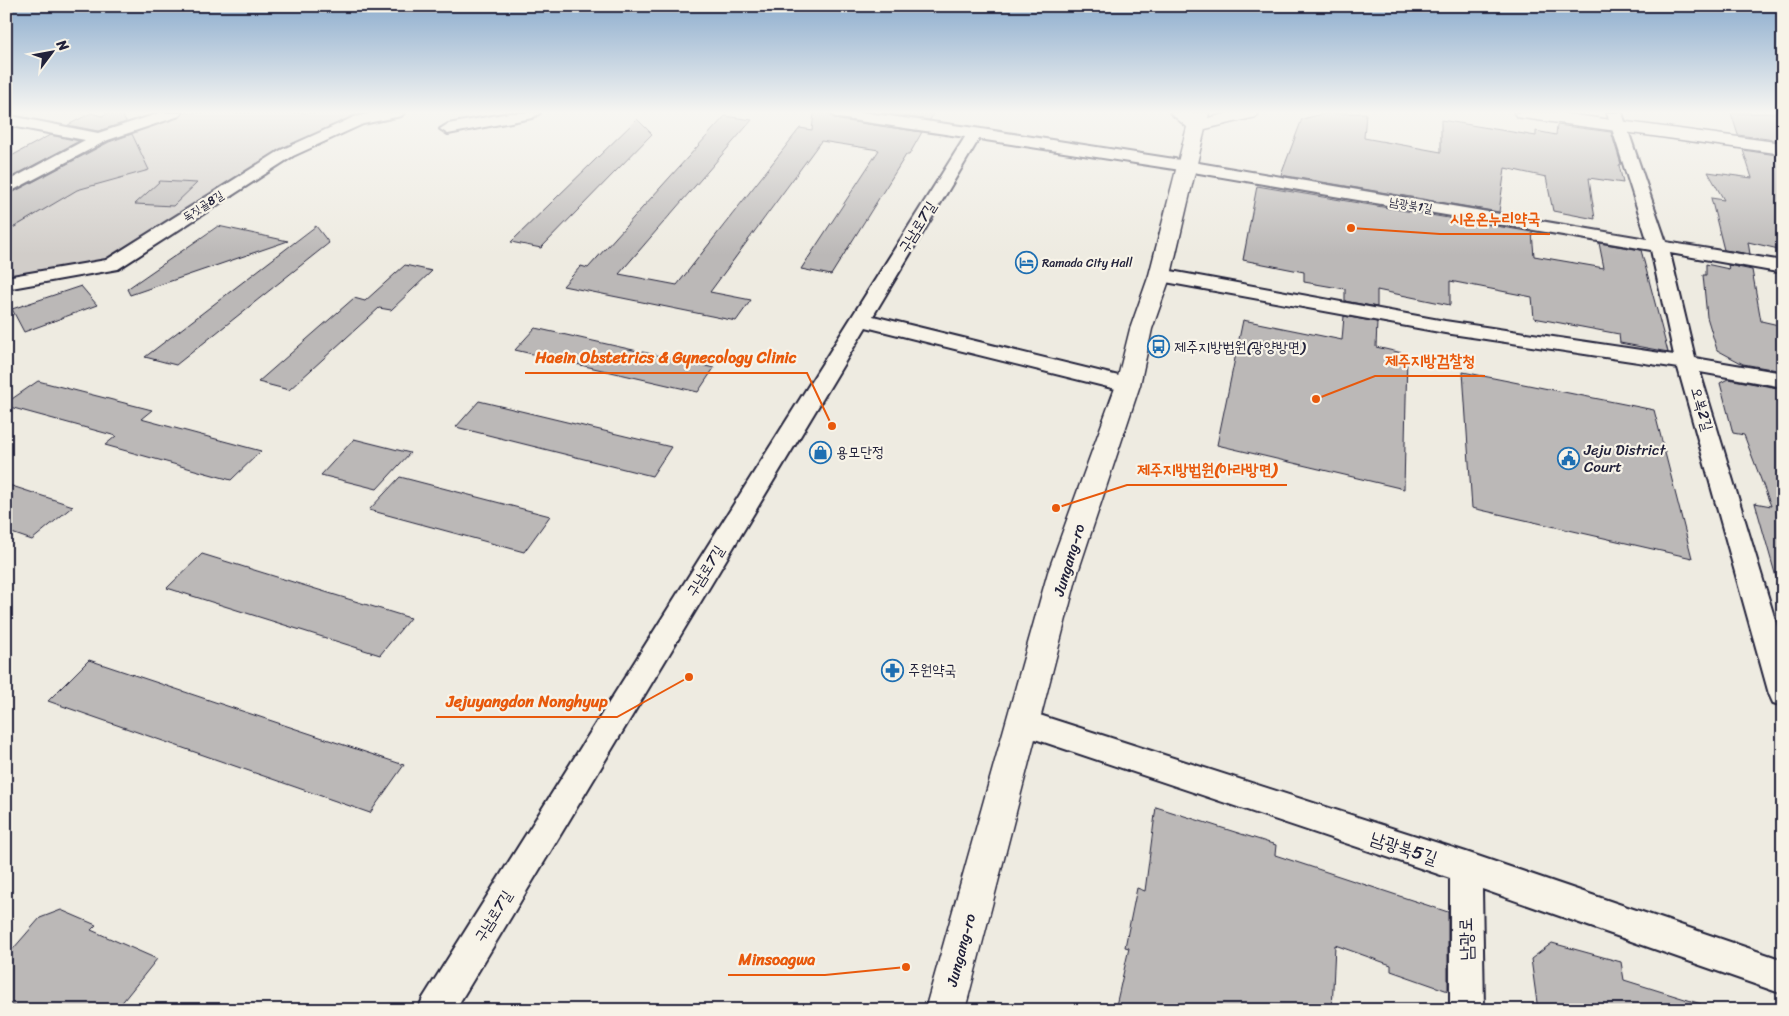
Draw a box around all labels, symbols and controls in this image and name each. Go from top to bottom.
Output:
north arrow [28,28,78,78]
text: N [49,34,76,56]
street label: 독짓골8길 [178,184,229,228]
street label: 남광북1길 [1388,190,1435,220]
street label: 구남로7길 [891,196,943,258]
callout: 시온온누리약국 [1440,203,1550,234]
text: 시온온누리약국 [1450,204,1540,233]
hotel icon: Ramada City Hall [1014,251,1038,275]
place label: Ramada City Hall [1042,252,1133,274]
place label: 제주지방법원(광양방면) [1174,334,1306,360]
bus stop icon: 제주지방법원(광양방면) [1146,335,1170,359]
callout: Haein Obstetrics & Gynecology Clinic [525,342,807,373]
text: Haein Obstetrics & Gynecology Clinic [534,343,797,372]
callout: 제주지방검찰청 [1375,345,1485,376]
text: 제주지방검찰청 [1385,346,1475,375]
street label: 오복2길 [1683,384,1721,434]
place label: Jeju District Court [1583,437,1666,480]
place label: 용모단정 [836,439,884,465]
shop icon: 용모단정 [808,440,832,464]
public building icon: Jeju District Court [1556,447,1580,471]
callout: 제주지방법원(아라방면) [1127,454,1287,485]
text: 제주지방법원(아라방면) [1137,455,1278,484]
street label: Jungang-ro [1045,520,1092,600]
street label: 구남로7길 [679,540,731,602]
place label: 주원약국 [908,657,956,683]
pharmacy icon: 주원약국 [880,658,904,682]
callout: Jejuyangdon Nonghyup [436,686,617,717]
text: Jejuyangdon Nonghyup [445,687,608,716]
street label: 남광북5길 [1366,822,1442,874]
street label: 구남로7길 [467,885,519,947]
street label: Jungang-ro [939,910,983,990]
street label: 남광로 [1450,917,1482,961]
callout: Minsoagwa [728,944,825,975]
text: Minsoagwa [738,945,815,974]

